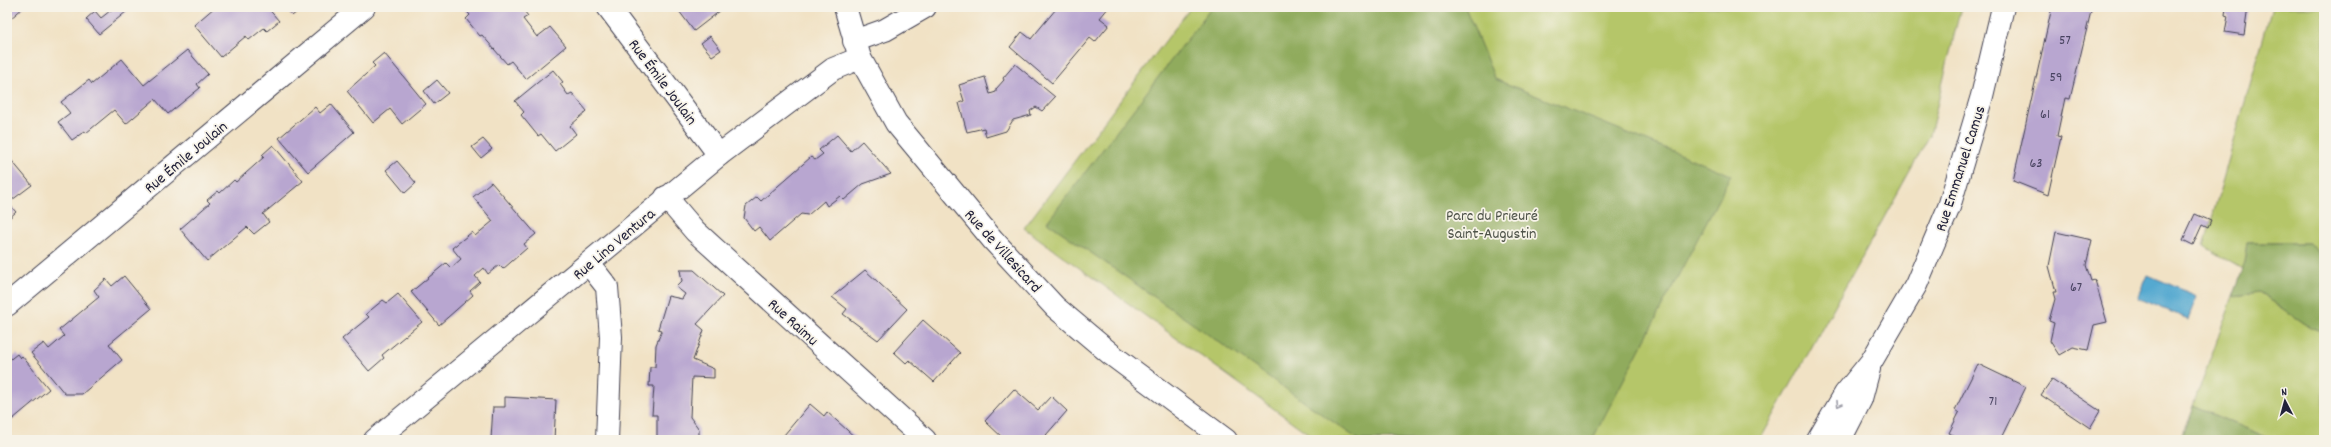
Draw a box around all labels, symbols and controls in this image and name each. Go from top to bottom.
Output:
house number: 57 [2059,31,2071,51]
street label: Rue Émile Joulain [622,35,702,130]
house number: 59 [2050,68,2062,88]
street label: Rue Emmanuel Camus [1930,103,1993,235]
house number: 61 [2040,105,2050,125]
street label: Rue Émile Joulain [140,116,233,200]
house number: 63 [2029,154,2043,174]
street label: Rue Lino Ventura [568,203,661,286]
street label: Rue de Villesicard [958,205,1046,299]
park label: Parc du Prieuré Saint-Augustin [1446,205,1538,246]
house number: 67 [2070,278,2082,298]
street label: Rue Raimu [762,294,823,352]
north arrow [2265,381,2305,421]
text: N [2281,385,2288,401]
house number: 71 [1989,392,1997,412]
one-way arrow [1836,400,1843,407]

